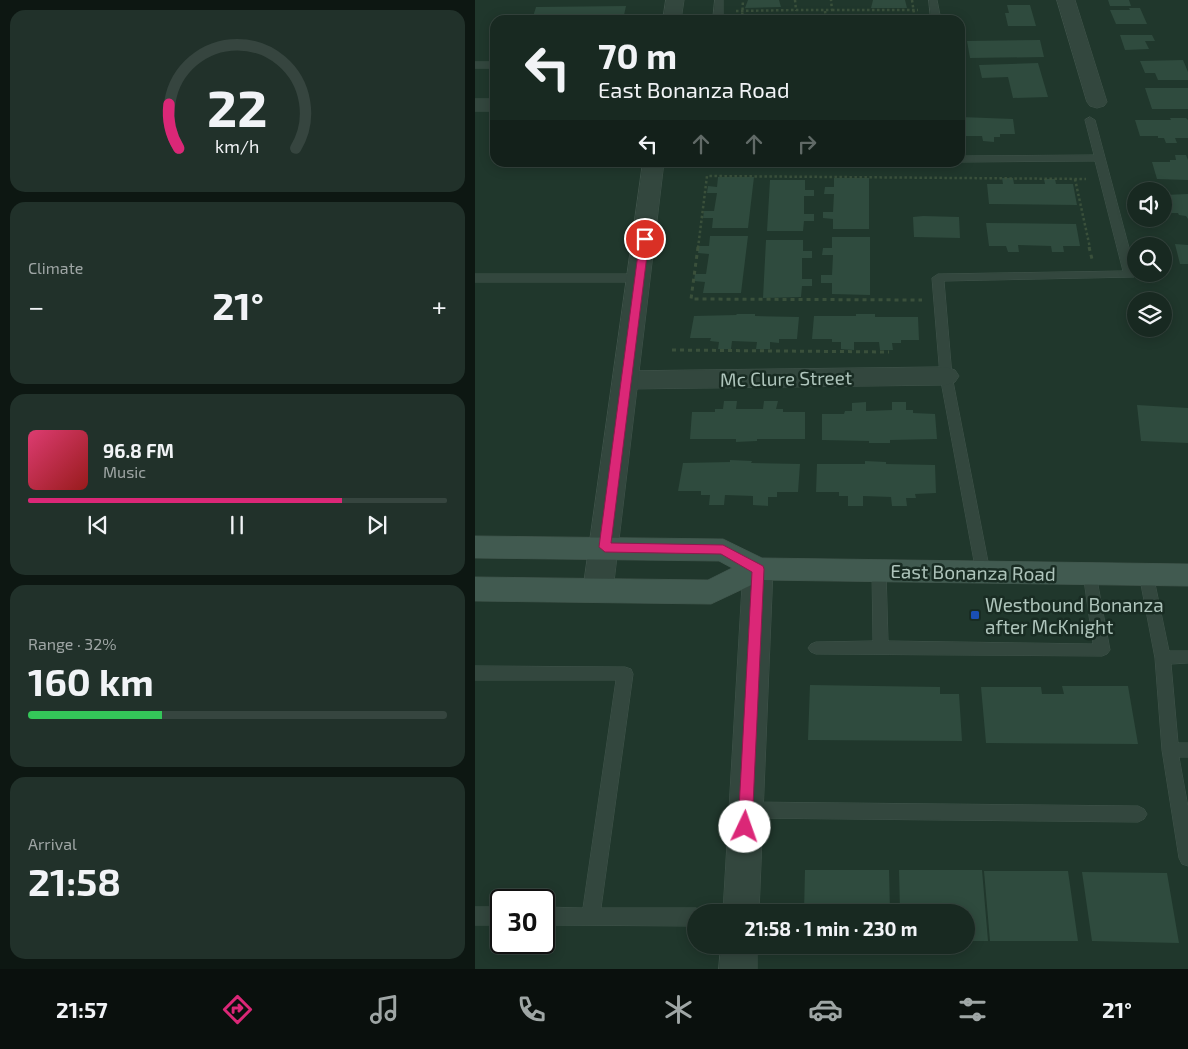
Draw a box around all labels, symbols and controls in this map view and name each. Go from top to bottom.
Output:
text: 70 m [598,34,677,76]
icon: left [515,35,580,100]
text: 22 [207,75,268,137]
text: East Bonanza Road [598,76,790,102]
icon: left [634,130,662,158]
icon: ahead [687,130,715,158]
icon: ahead [740,130,768,158]
icon: right [793,130,821,158]
text: km/h [215,135,260,157]
map controls [1127,182,1172,337]
button: sound [1127,182,1172,227]
pin [624,218,666,260]
icon: arrive [631,225,659,253]
button: search [1127,237,1172,282]
text: Climate [28,258,83,277]
text: 21° [212,282,264,328]
text: − [28,289,44,323]
text: + [432,289,447,323]
button: layers [1127,292,1172,337]
street label: Mc Clure Street [720,365,852,391]
text: 96.8 FM [103,439,174,462]
text: Music [103,462,146,481]
icon: previous [84,511,112,539]
icon: pause [223,511,251,539]
icon: next [363,511,391,539]
street label: East Bonanza Road [890,559,1056,585]
place label: Westbound Bonanza after McKnight [985,593,1164,638]
marker: Westbound Bonanza after McKnight [969,609,981,621]
text: Range · 32% [28,634,117,653]
text: 160 km [28,658,154,704]
position arrow [718,800,770,852]
text: Arrival [28,834,77,853]
text: 21:58 [28,858,121,904]
speed limit sign: 30 [490,889,555,954]
text: 21:58 · 1 min · 230 m [745,917,917,940]
icon: directions [220,992,255,1027]
icon: music [367,992,402,1027]
icon: phone [514,992,549,1027]
icon: climate [661,992,696,1027]
icon: car [808,992,843,1027]
icon: filters [955,992,990,1027]
text: 21:57 [56,996,108,1022]
text: 21° [1102,996,1132,1022]

